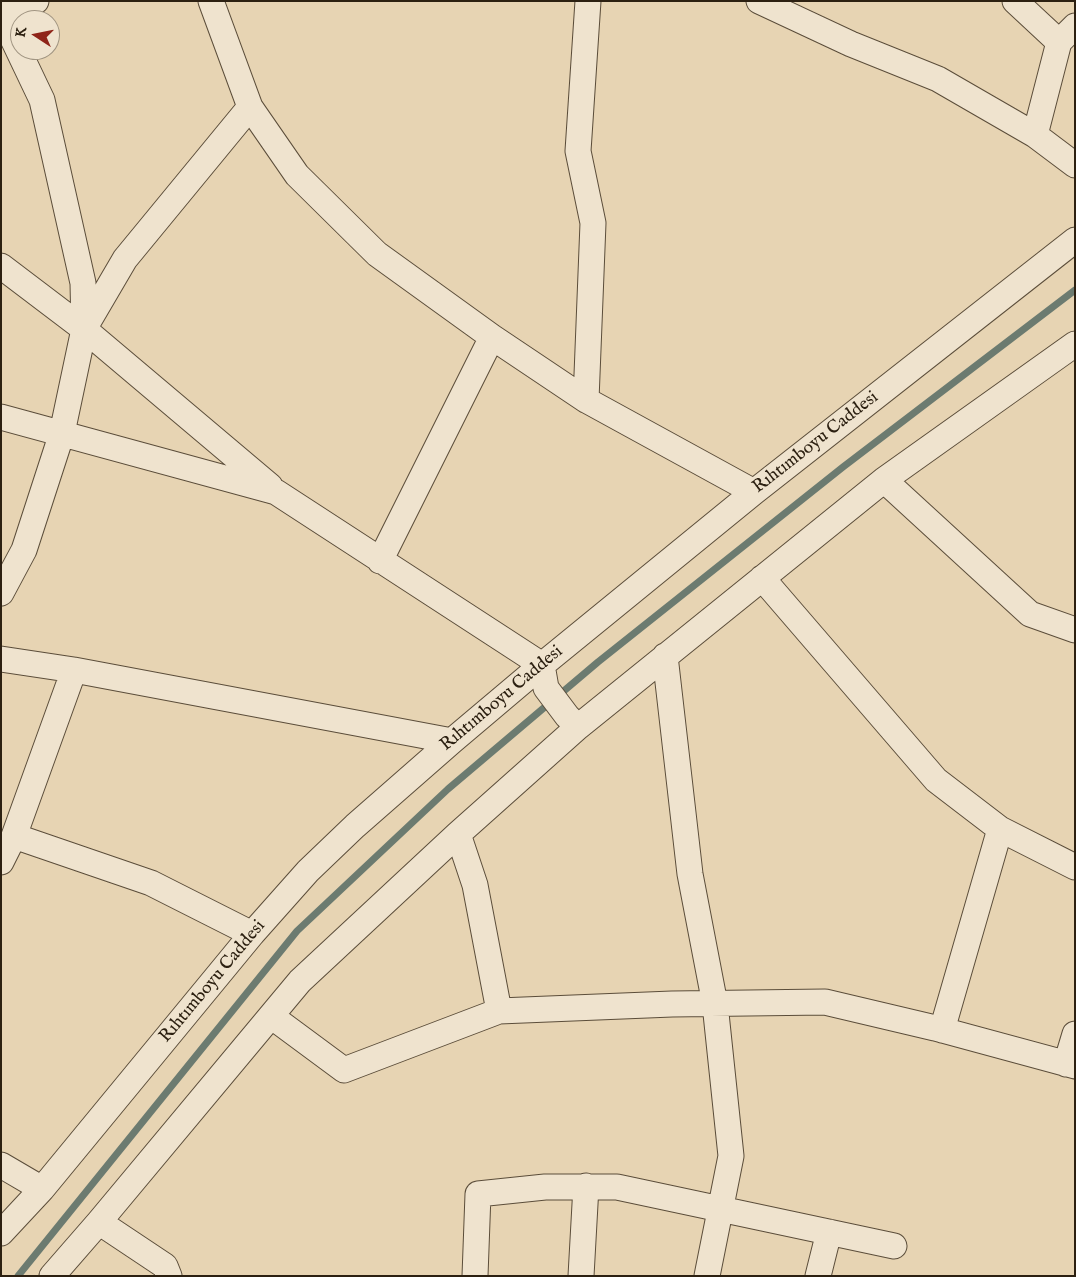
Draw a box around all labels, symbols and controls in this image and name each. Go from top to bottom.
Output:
north arrow [10,10,60,60]
text: K [11,26,31,39]
street label: Rıhtımboyu Caddesi [749,387,883,499]
street label: Rıhtımboyu Caddesi [436,641,568,757]
street label: Rıhtımboyu Caddesi [155,916,271,1048]

